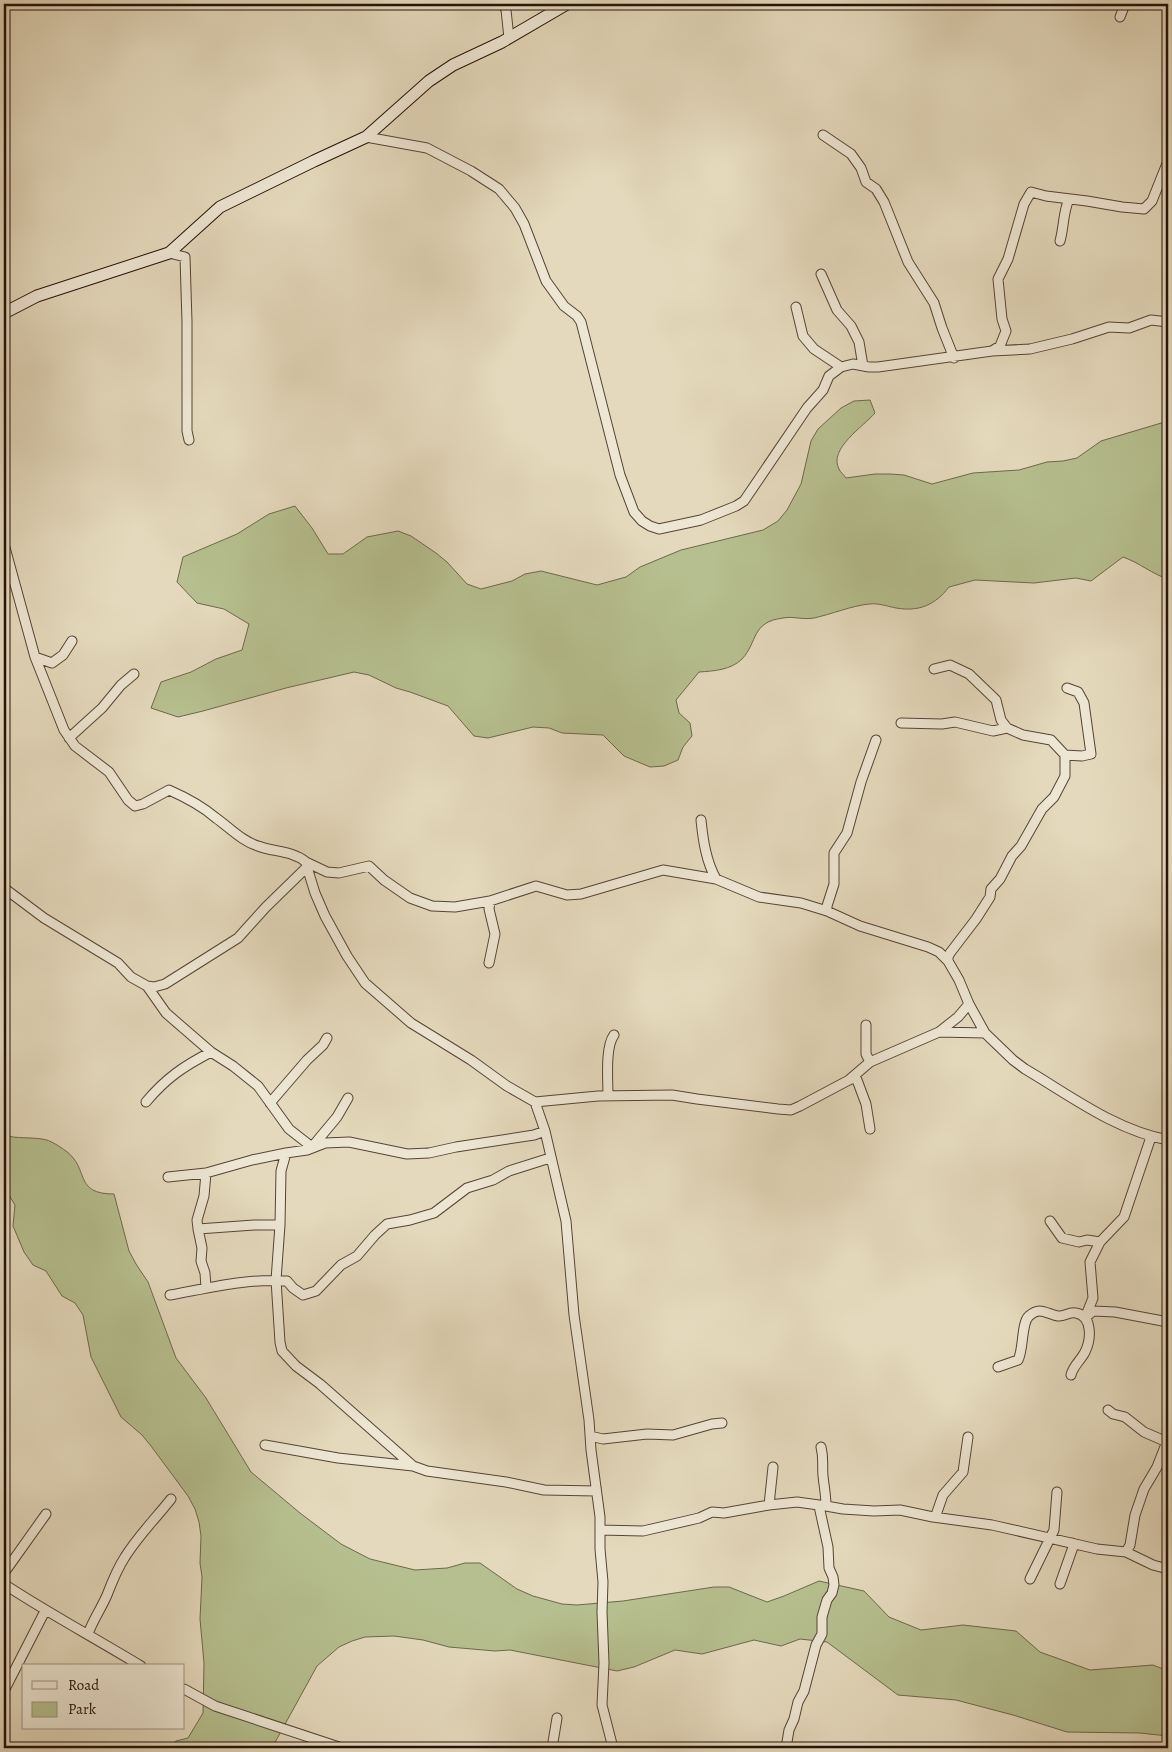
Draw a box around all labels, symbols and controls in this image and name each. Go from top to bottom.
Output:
legend [22,1664,185,1730]
text: Road [68,1675,100,1695]
text: Park [68,1699,97,1719]

